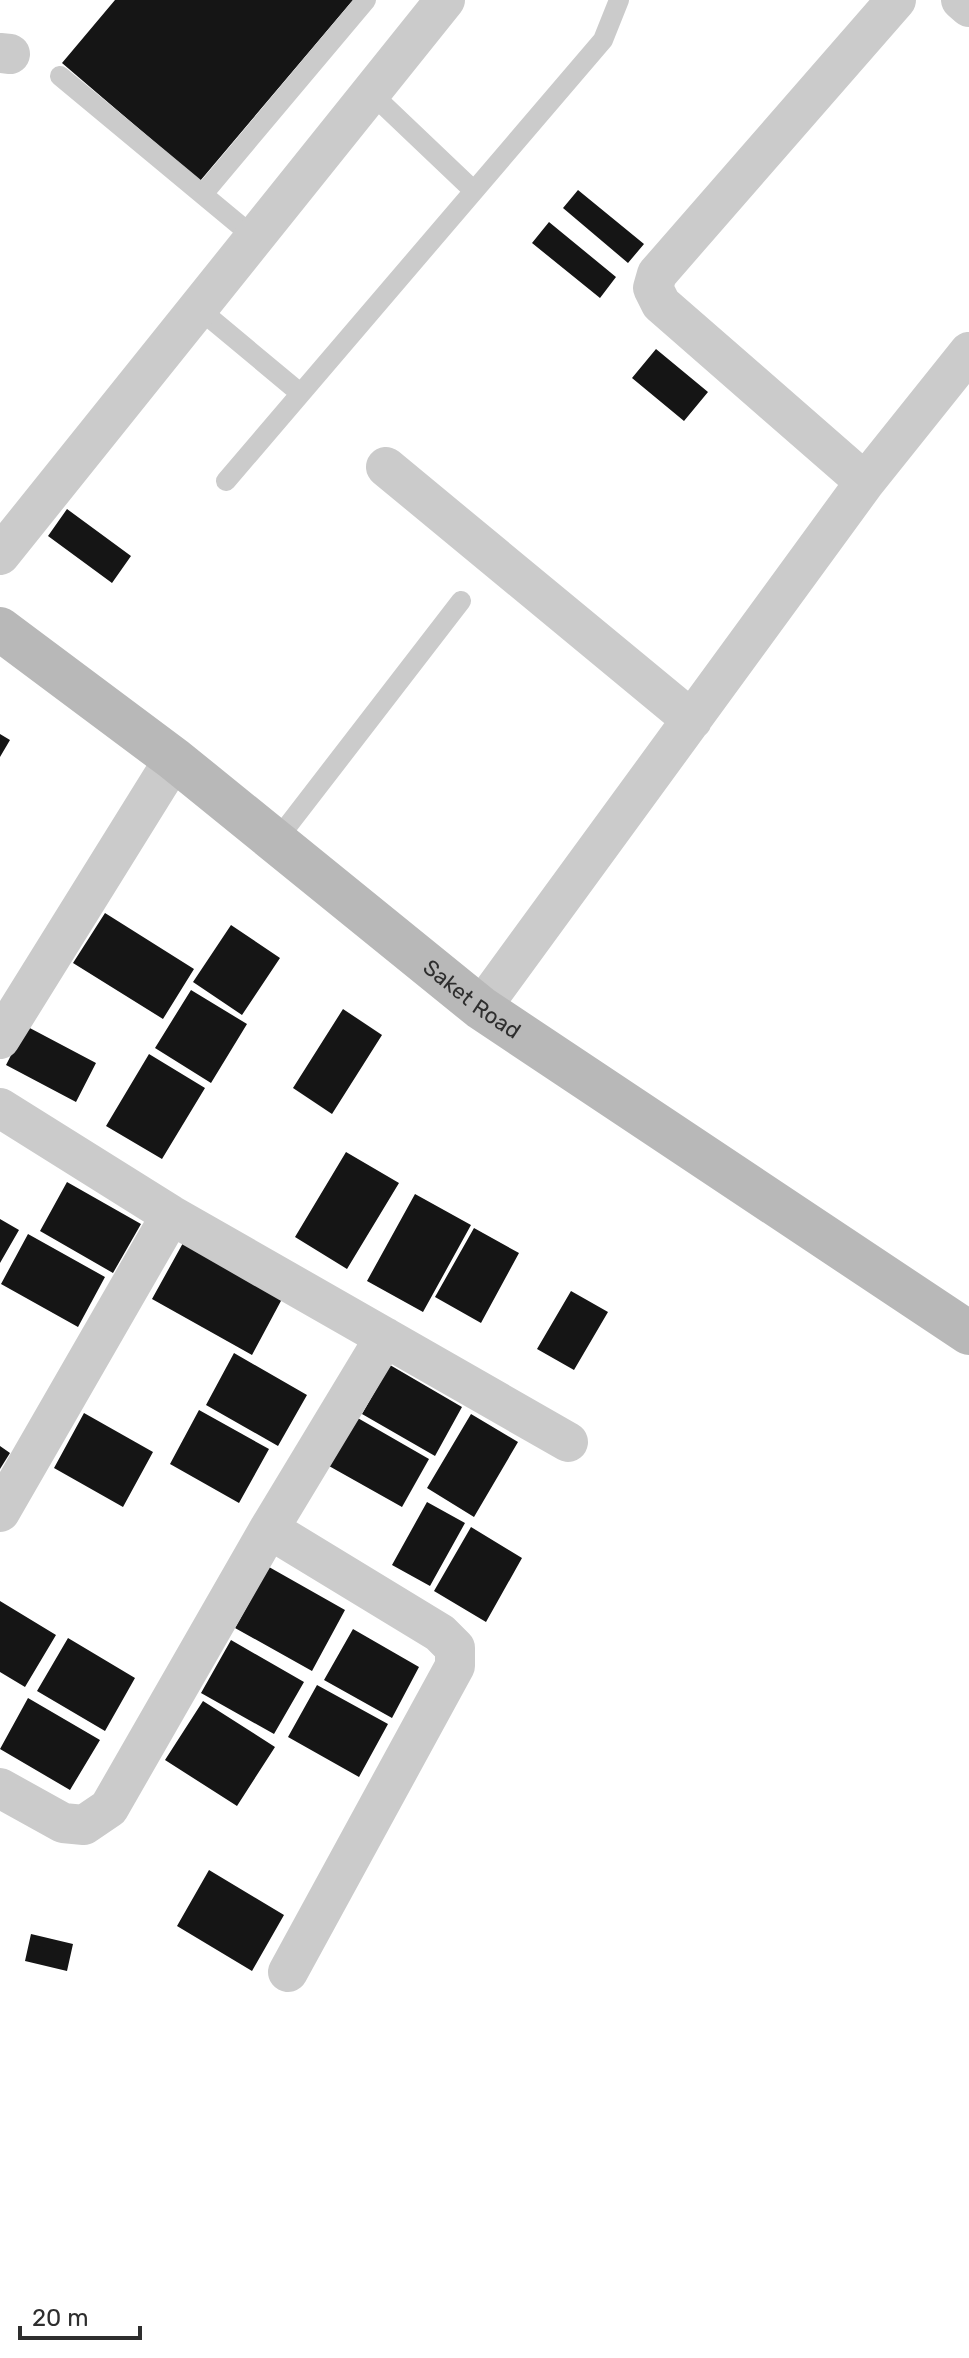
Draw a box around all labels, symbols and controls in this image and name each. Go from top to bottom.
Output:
street label: Saket Road [418,953,526,1044]
scale bar [20,2290,140,2340]
text: 20 m [32,2304,89,2332]

